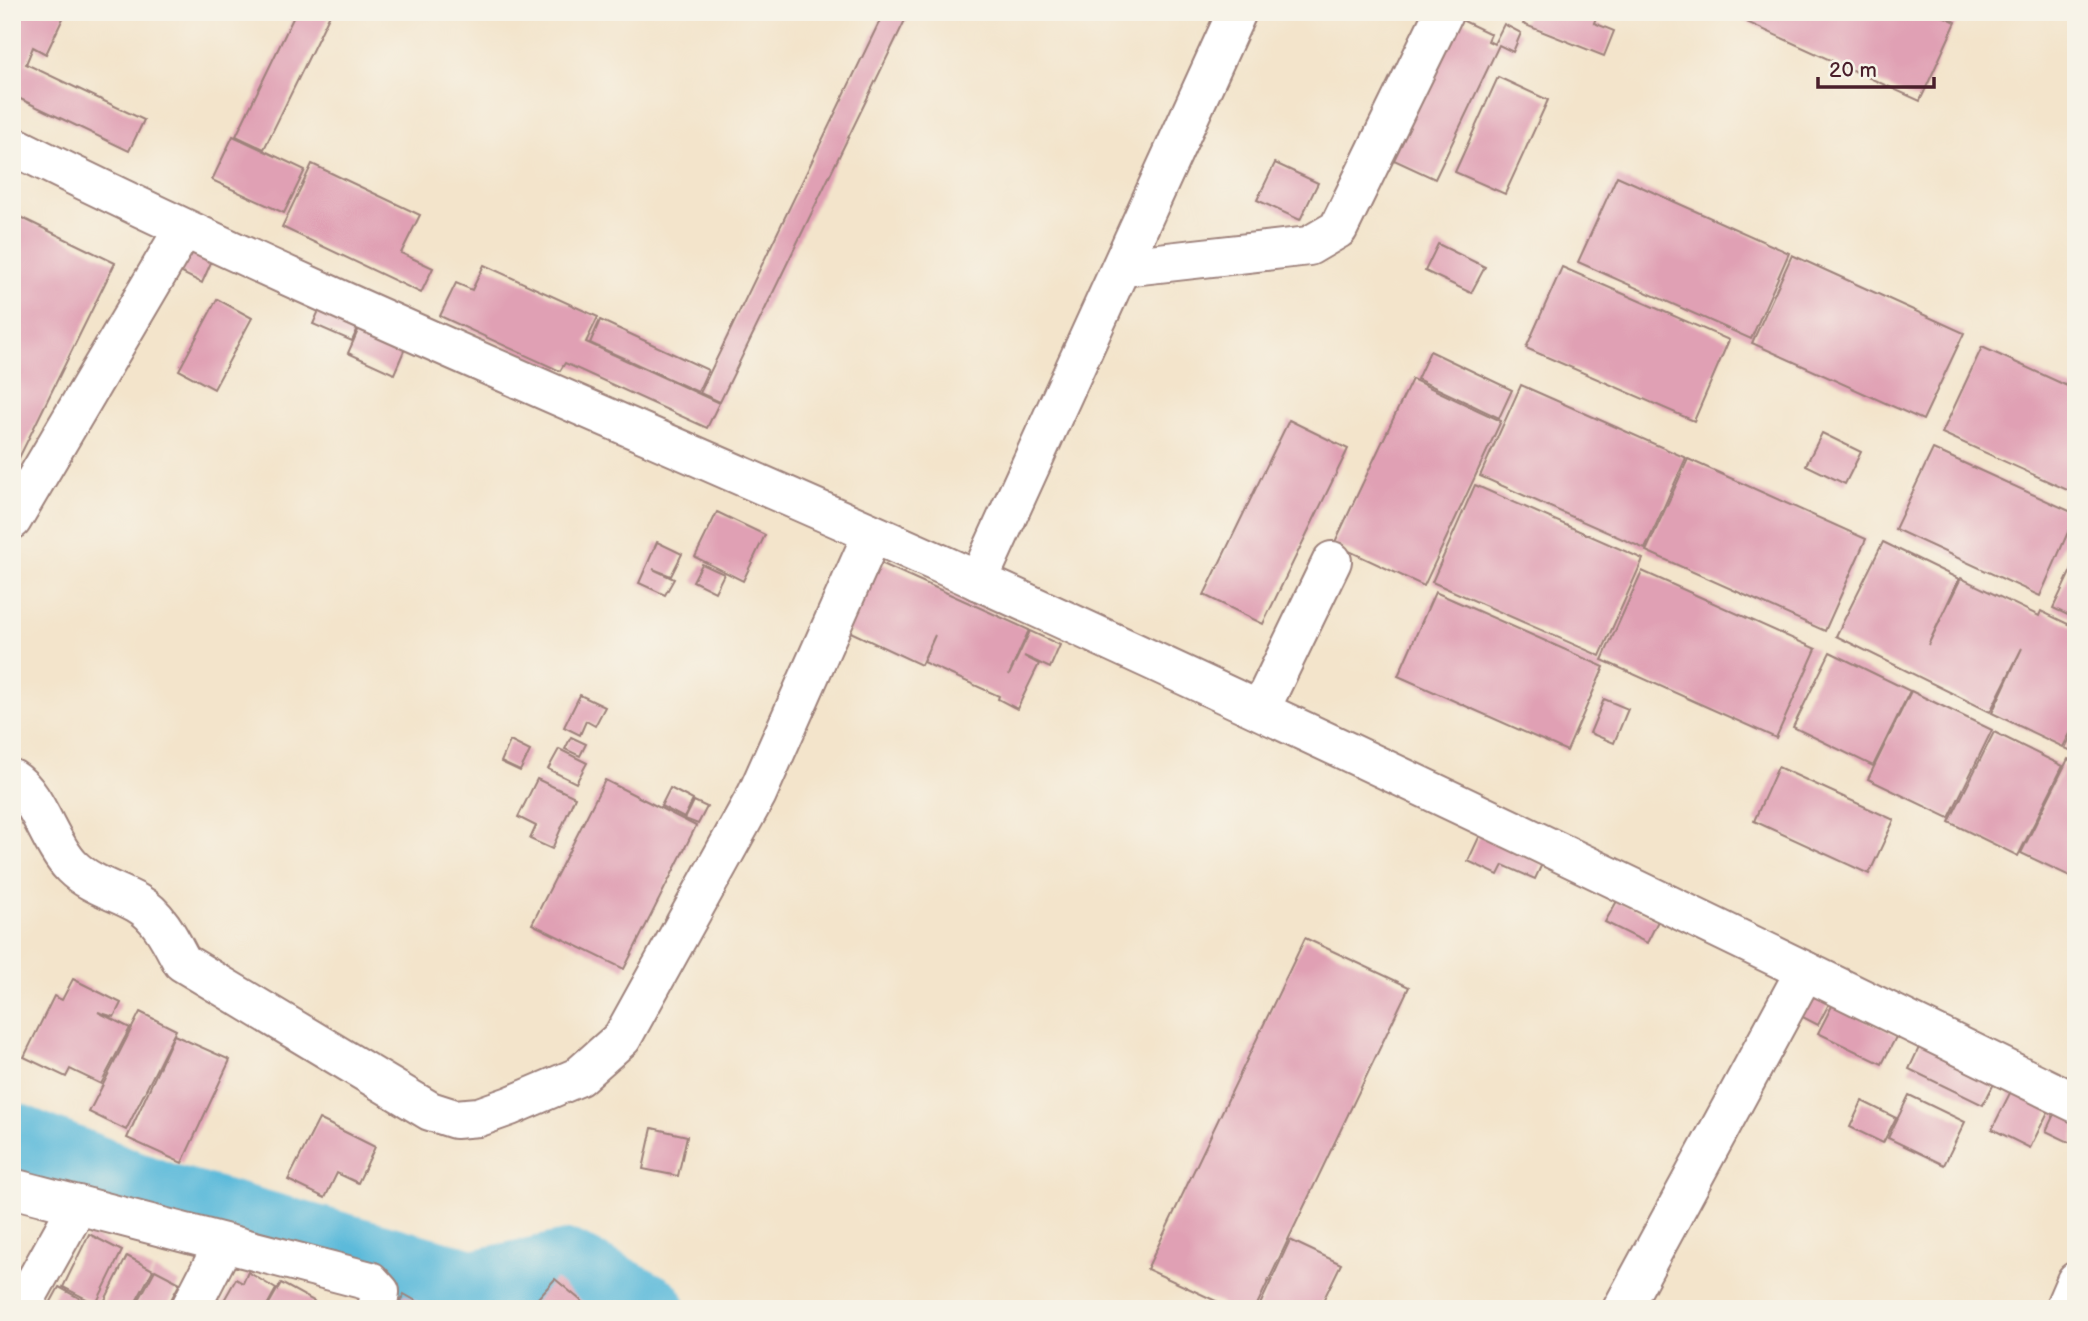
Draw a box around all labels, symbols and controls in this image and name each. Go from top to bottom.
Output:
scale bar [1818,46,1934,90]
text: 20 m [1829,58,1877,83]

